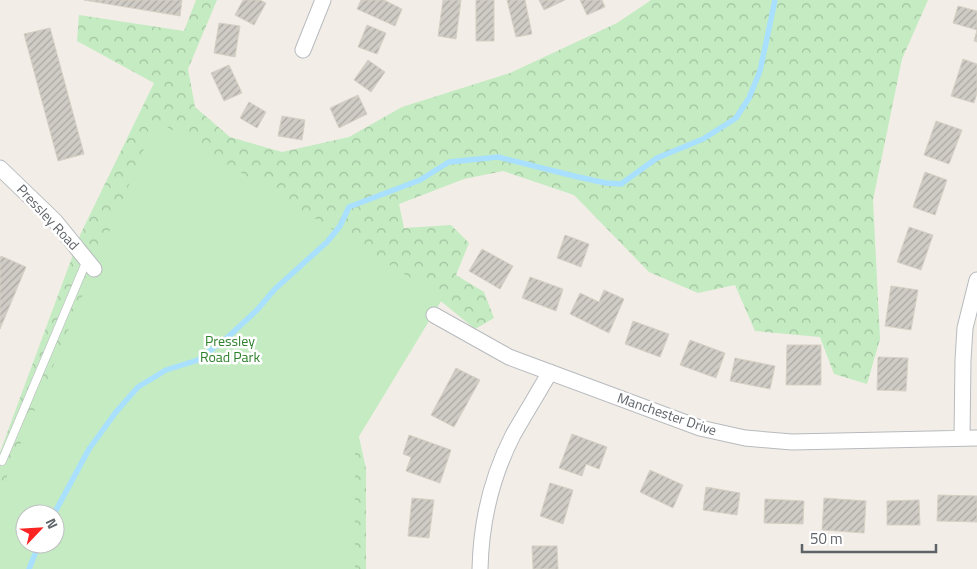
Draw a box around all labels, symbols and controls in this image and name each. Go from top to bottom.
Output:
street label: Pressley Road [12,179,84,254]
park label: Pressley Road Park [200,330,260,367]
street label: Manchester Drive [615,387,720,440]
north arrow [15,504,65,554]
text: N [41,514,64,532]
scale bar [802,522,936,554]
text: 50 m [810,527,843,550]

